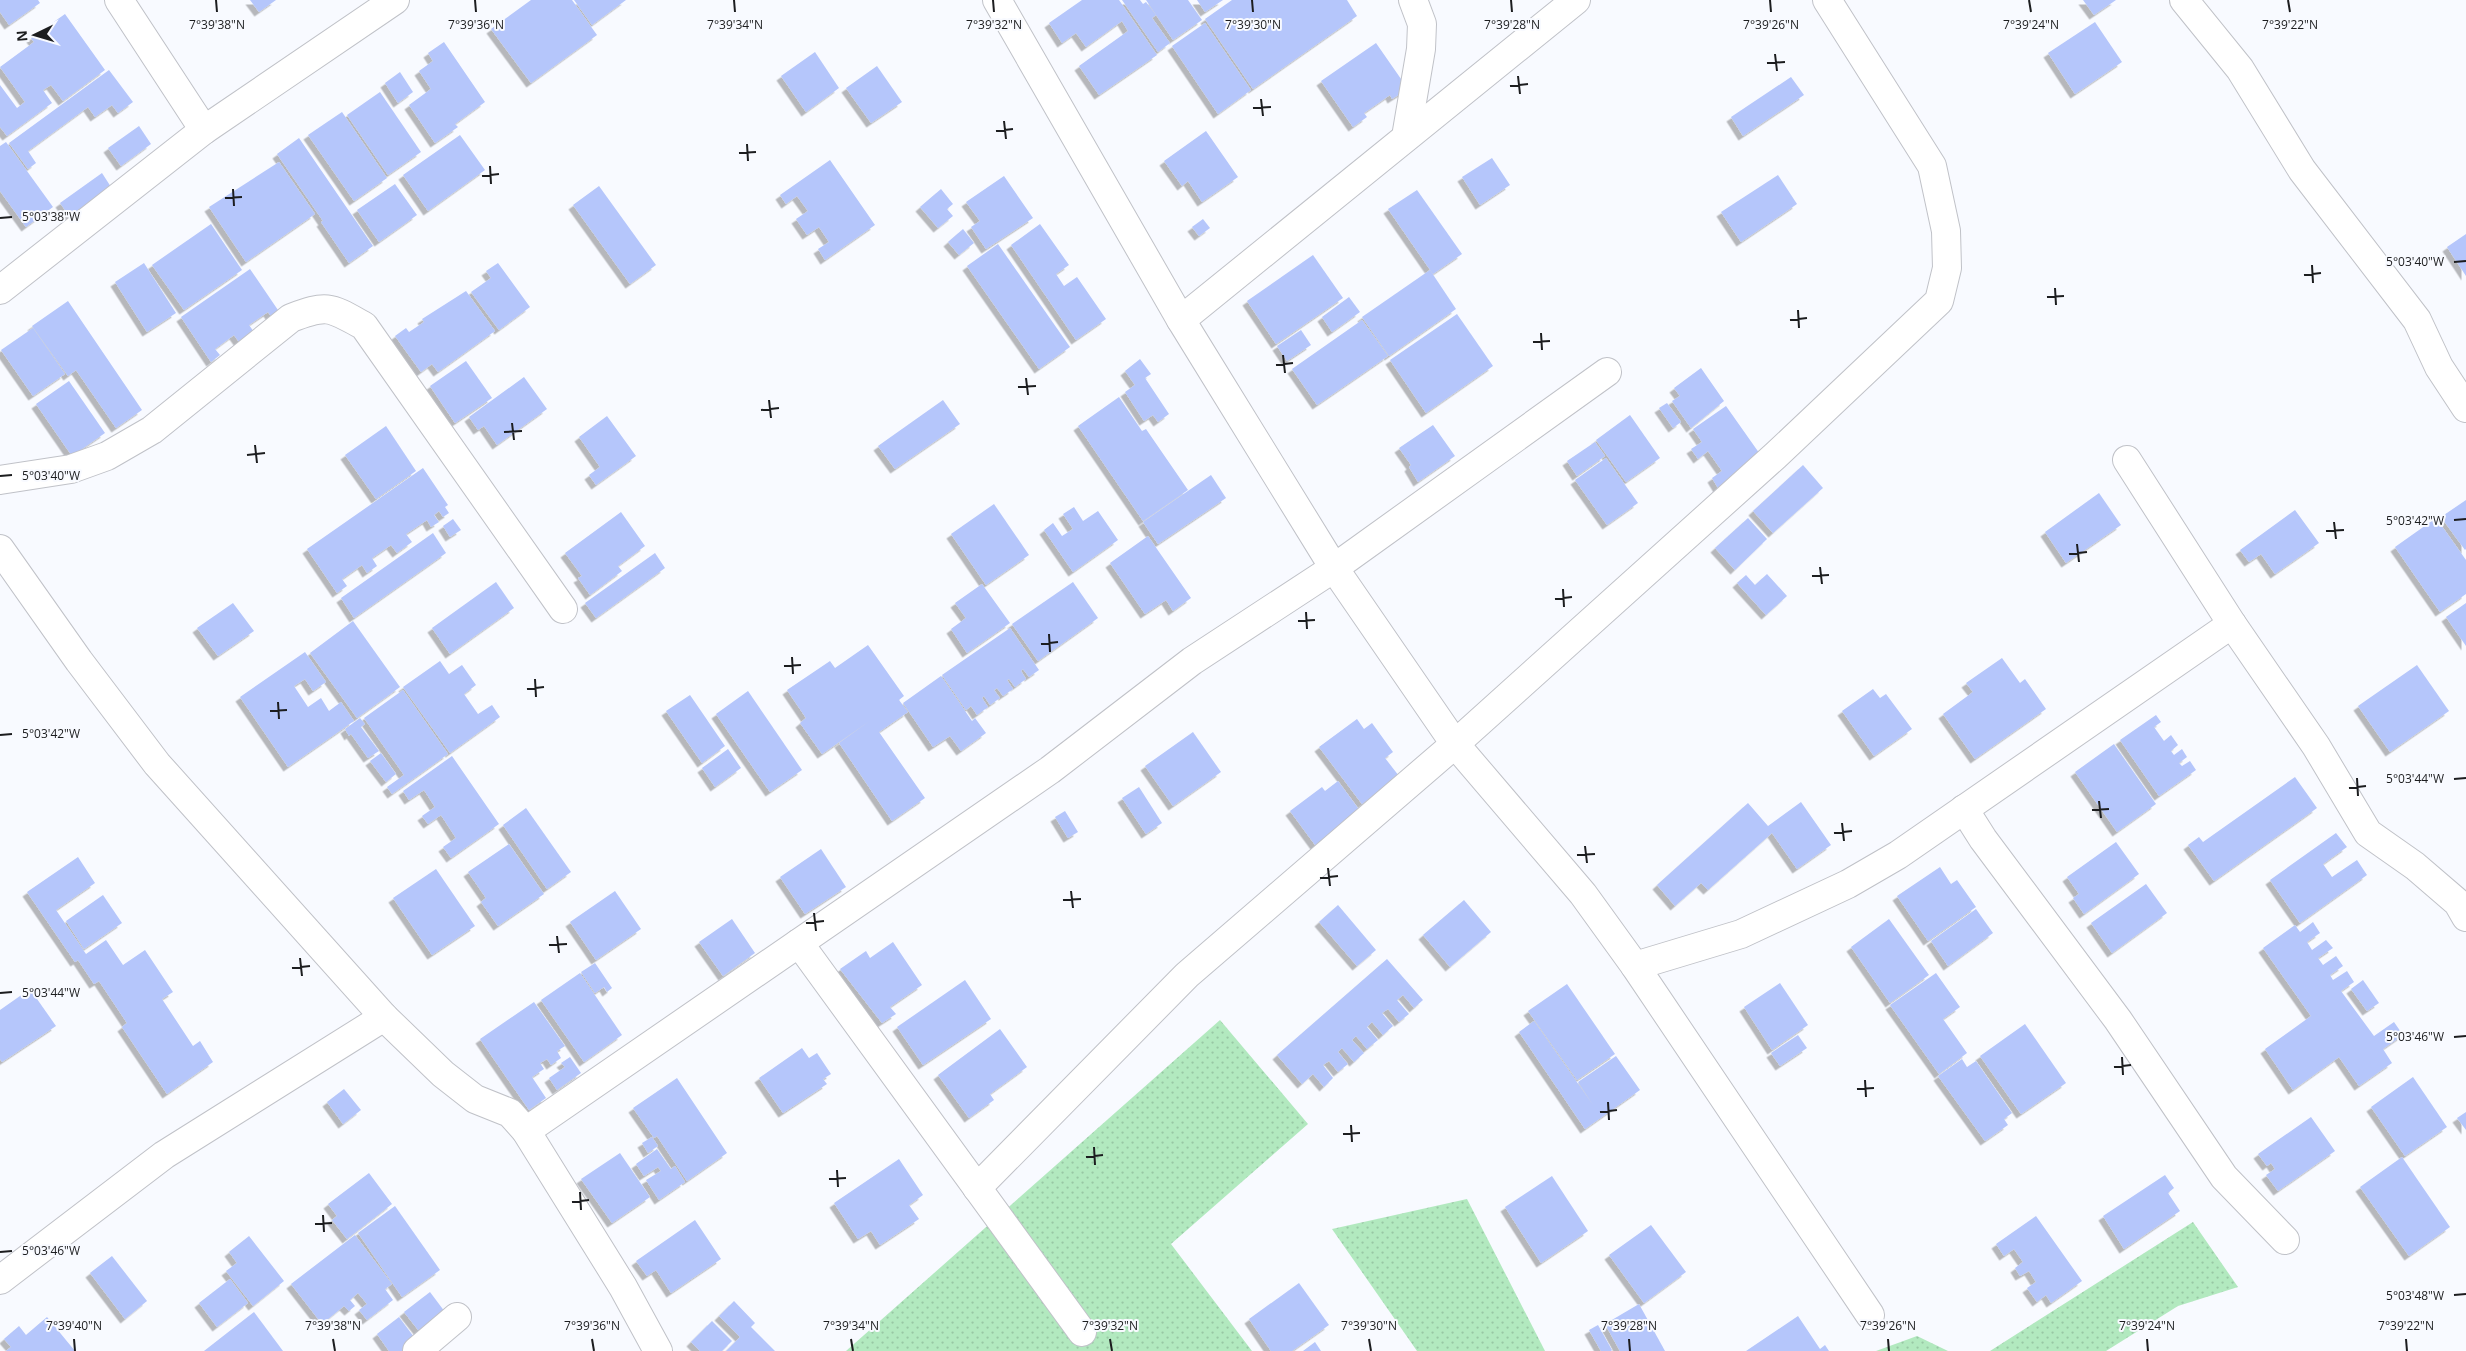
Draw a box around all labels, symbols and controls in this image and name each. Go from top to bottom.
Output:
north arrow [10,10,60,60]
text: 7°39'38"N [189,16,245,33]
text: 7°39'36"N [448,16,504,33]
text: 7°39'34"N [707,16,763,33]
text: 7°39'32"N [966,16,1022,33]
text: 7°39'30"N [1225,16,1281,33]
text: 7°39'28"N [1484,16,1540,33]
text: 7°39'26"N [1743,16,1799,33]
text: 7°39'24"N [2003,16,2059,33]
text: 7°39'22"N [2262,16,2318,33]
text: N [12,30,32,43]
text: 5°03'38"W [22,208,80,225]
text: 5°03'40"W [2386,253,2444,270]
text: 5°03'40"W [22,467,80,484]
text: 5°03'42"W [2386,512,2444,529]
text: 5°03'42"W [22,725,80,742]
text: 5°03'44"W [2386,770,2444,787]
text: 5°03'44"W [22,984,80,1001]
text: 5°03'46"W [2386,1028,2444,1045]
text: 5°03'46"W [22,1242,80,1259]
text: 5°03'48"W [2386,1287,2444,1304]
text: 7°39'40"N [46,1317,102,1334]
text: 7°39'38"N [305,1317,361,1334]
text: 7°39'36"N [564,1317,620,1334]
text: 7°39'34"N [823,1317,879,1334]
text: 7°39'32"N [1082,1317,1138,1334]
text: 7°39'30"N [1341,1317,1397,1334]
text: 7°39'28"N [1601,1317,1657,1334]
text: 7°39'26"N [1860,1317,1916,1334]
text: 7°39'24"N [2119,1317,2175,1334]
text: 7°39'22"N [2378,1317,2434,1334]

